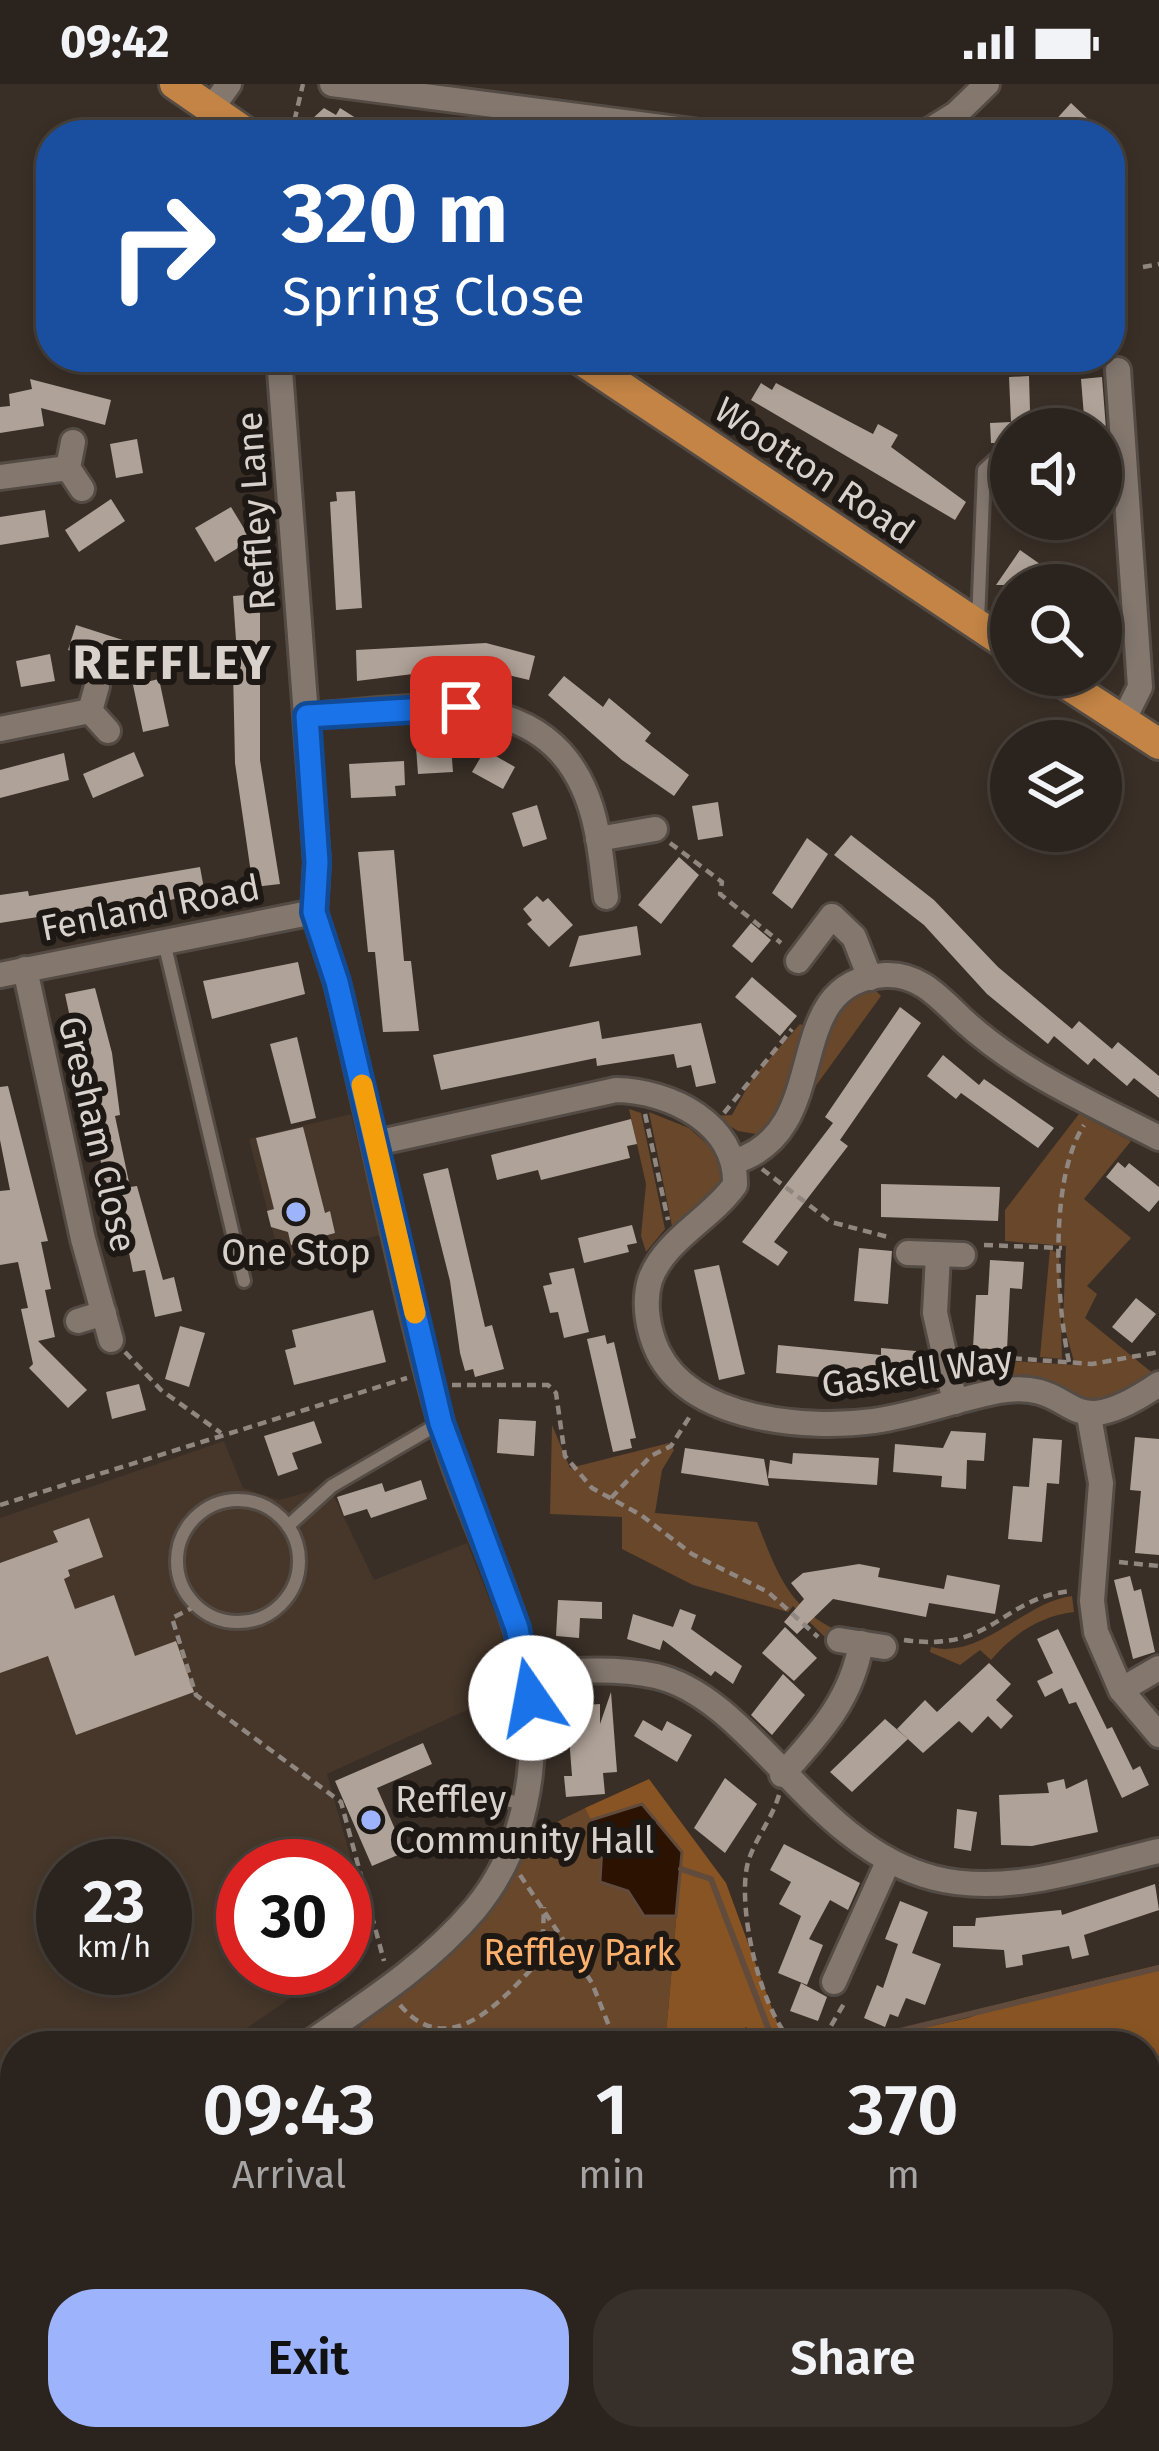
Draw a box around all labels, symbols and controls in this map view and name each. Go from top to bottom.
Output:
text: 09:42 [60,15,169,69]
text: 320 m [282,163,508,264]
icon: right [84,168,240,324]
text: Spring Close [282,265,585,329]
street label: Wootton Road [706,388,923,554]
map controls [990,408,1122,852]
button: sound [990,408,1122,540]
street label: Reffley Lane [227,410,285,612]
button: search [990,564,1122,696]
district label: REFFLEY [73,634,273,692]
pin [410,656,512,758]
icon: arrive [428,674,494,740]
button: layers [990,720,1122,852]
street label: Fenland Road [37,865,263,951]
street label: Gresham Close [49,1012,146,1256]
marker: One Stop [283,1199,309,1225]
place label: One Stop [221,1231,371,1275]
street label: Gaskell Way [819,1337,1016,1407]
position arrow [468,1635,594,1761]
place label: Reffley Community Hall [395,1778,654,1863]
marker: Reffley Community Hall [358,1807,384,1833]
speed limit sign: 30 [216,1839,372,1995]
text: 23 [83,1866,145,1938]
text: km/h [77,1929,151,1965]
park label: Reffley Park [483,1931,675,1975]
text: 09:43 [202,2067,376,2153]
text: 1 [595,2067,628,2153]
text: 370 [848,2067,959,2153]
text: Arrival [232,2152,346,2198]
text: min [578,2152,646,2198]
text: m [887,2152,920,2198]
button: Exit [48,2289,569,2427]
button: Share [593,2289,1113,2427]

